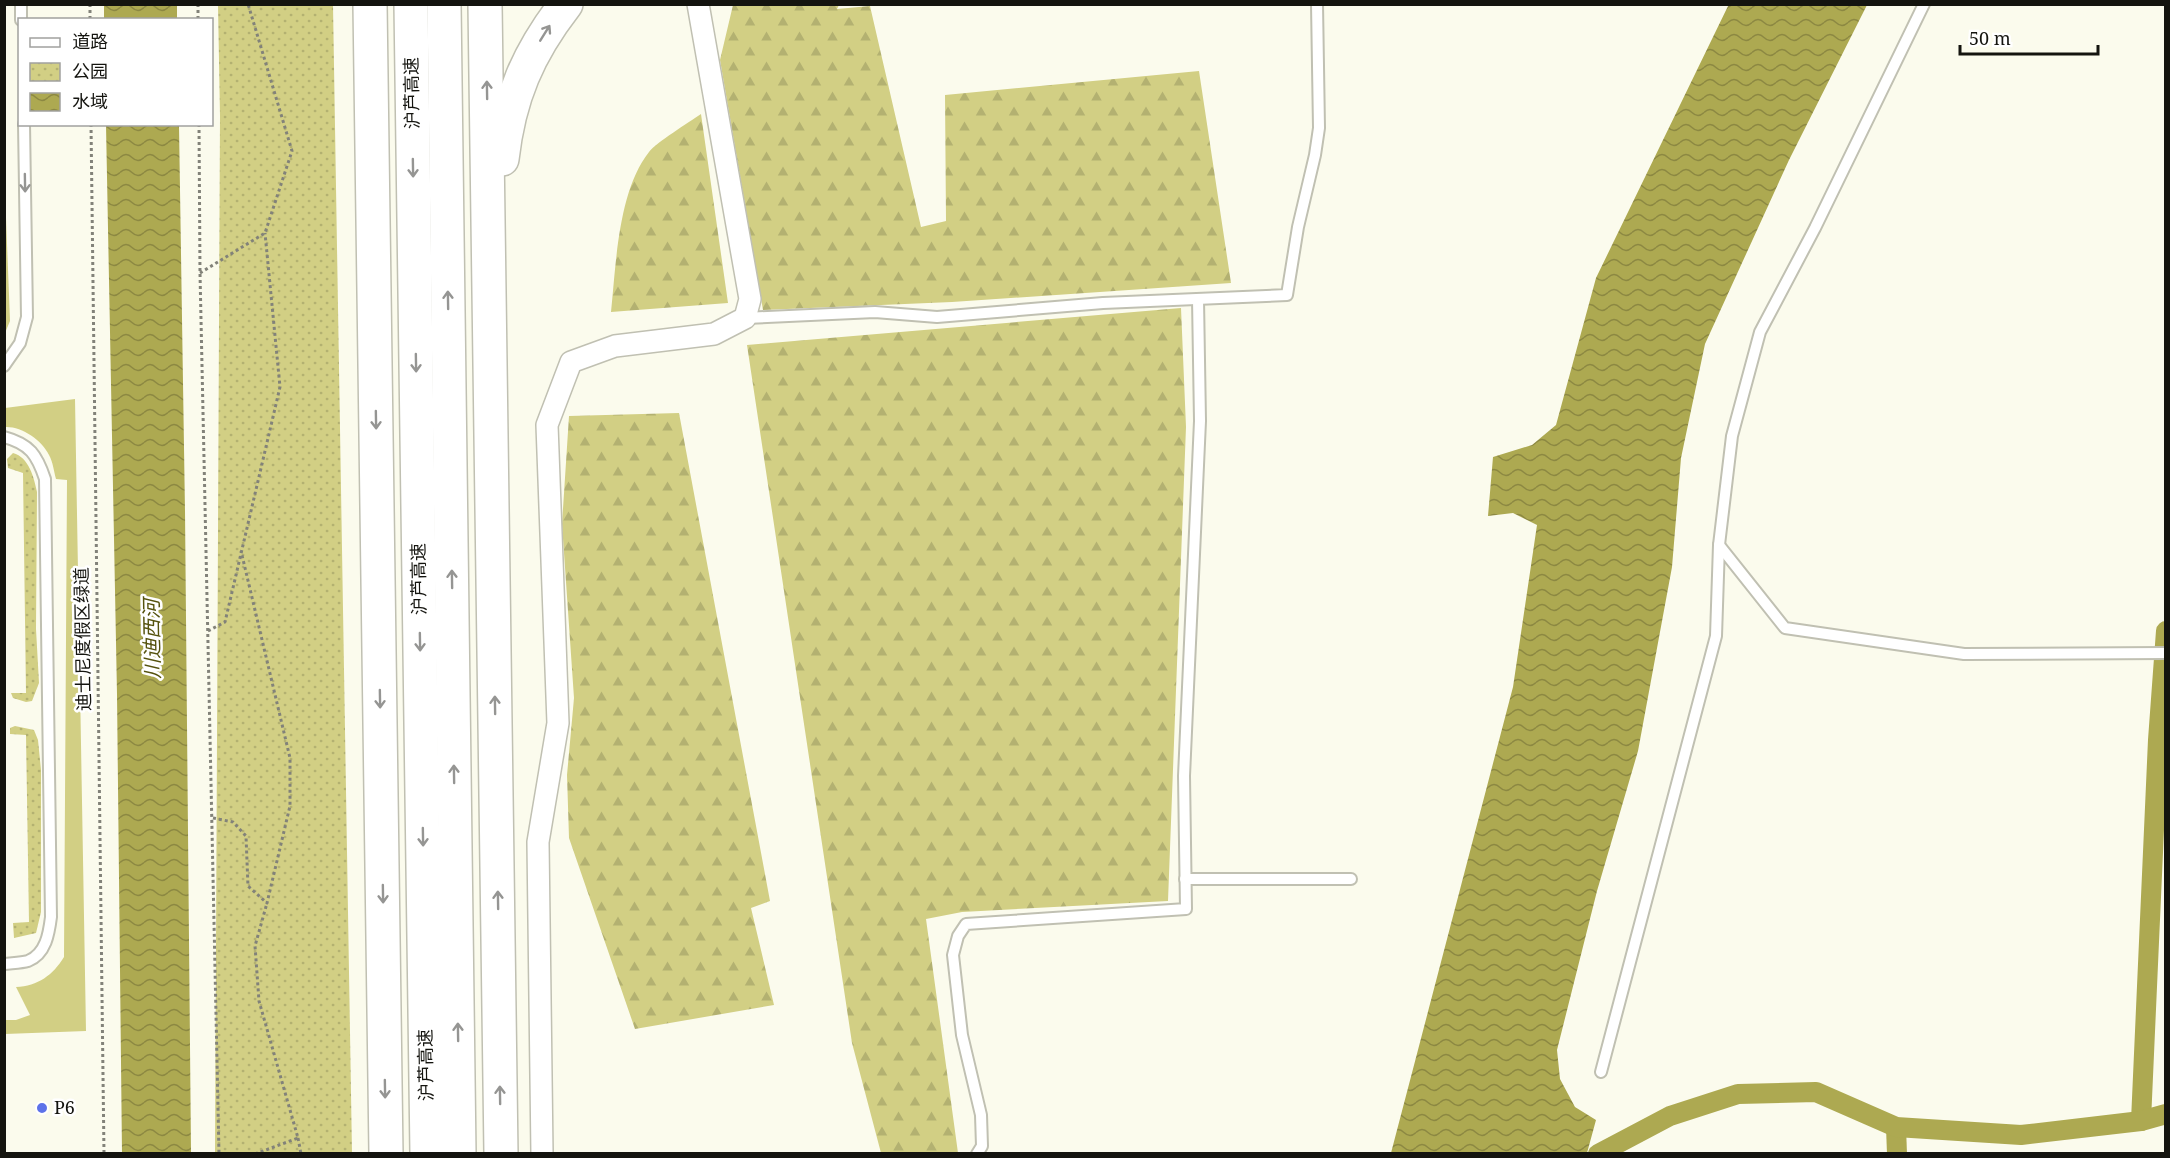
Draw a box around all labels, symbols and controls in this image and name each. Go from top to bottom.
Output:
legend [18,18,213,126]
scale bar [1960,18,2098,56]
one-way arrow [540,25,552,42]
text: 50 m [1969,26,2011,50]
text: 道路 [72,29,108,53]
street label: 沪芦高速 [398,57,424,129]
text: 公园 [72,59,108,83]
one-way arrow [481,81,492,101]
text: 水域 [72,89,108,113]
one-way arrow [407,157,419,177]
one-way arrow [19,172,31,192]
one-way arrow [442,291,454,311]
one-way arrow [410,352,422,372]
one-way arrow [370,409,382,429]
street label: 沪芦高速 [405,543,431,615]
street label: 迪士尼度假区绿道 [69,567,95,711]
one-way arrow [446,570,457,590]
water label: 川迪西河 [137,595,166,679]
one-way arrow [414,631,426,651]
one-way arrow [374,688,386,708]
one-way arrow [489,696,501,716]
one-way arrow [448,765,460,785]
one-way arrow [417,826,428,846]
one-way arrow [377,883,388,903]
one-way arrow [492,891,504,911]
one-way arrow [452,1023,464,1043]
street label: 沪芦高速 [412,1029,438,1101]
one-way arrow [379,1078,391,1098]
one-way arrow [495,1086,506,1106]
place label: P6 [54,1095,75,1119]
marker: P6 [35,1101,49,1115]

